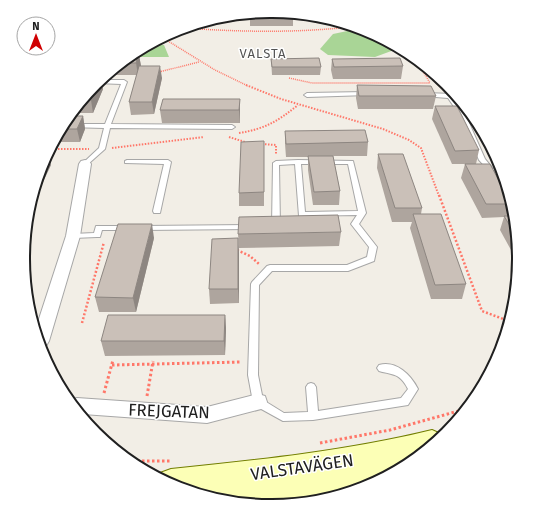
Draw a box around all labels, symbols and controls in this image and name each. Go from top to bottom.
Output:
north arrow [16,16,56,56]
text: N [32,20,40,33]
district label: VALSTA [239,46,287,61]
street label: FREJGATAN [128,400,210,423]
street label: VALSTAVÄGEN [249,450,355,485]

